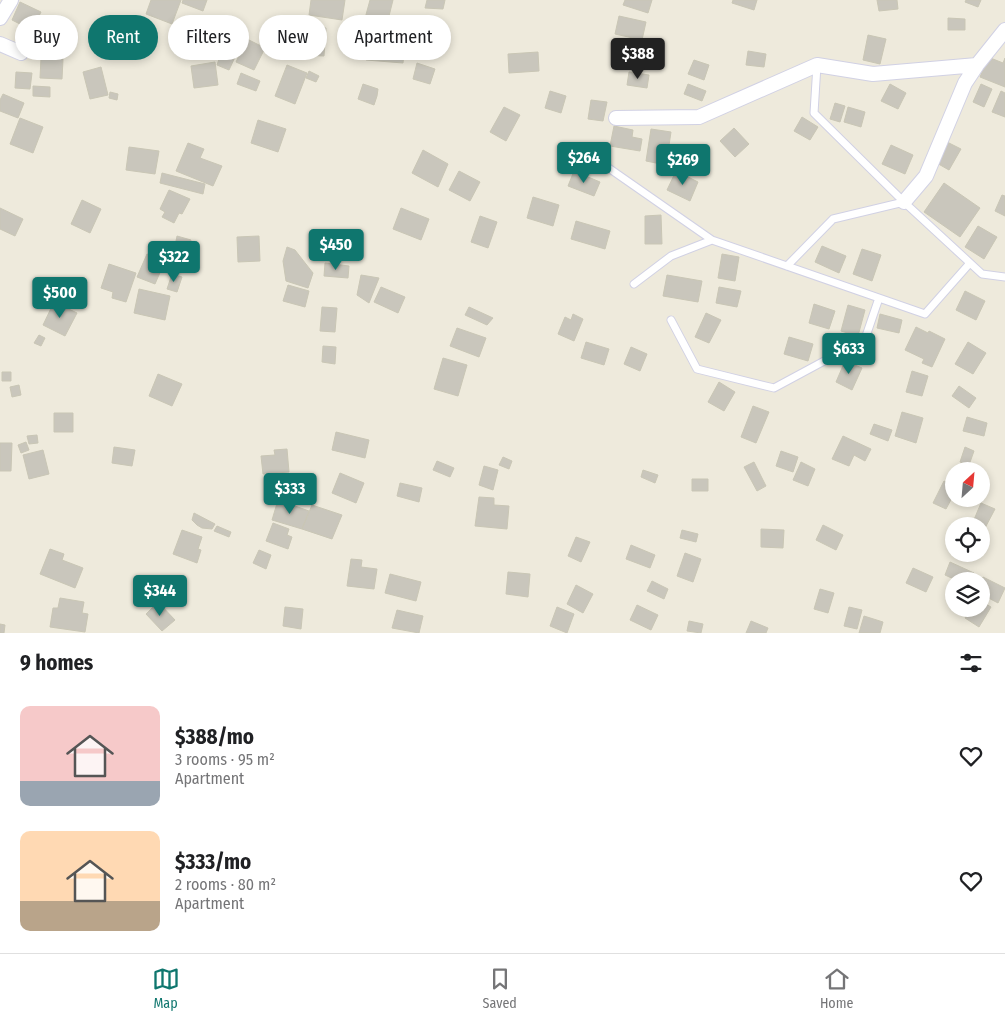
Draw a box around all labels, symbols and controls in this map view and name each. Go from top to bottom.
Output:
chip: Buy [15,15,78,60]
chip: Rent [88,15,158,60]
chip: Filters [168,15,249,60]
chip: New [259,15,327,60]
chip: Apartment [337,15,451,60]
pin: $388 [608,38,668,80]
text: $388 [622,44,654,63]
pin: $264 [554,142,614,184]
pin: $269 [653,144,713,186]
text: $264 [568,148,600,167]
text: $269 [667,150,699,169]
pin: $450 [306,228,366,271]
text: $450 [320,235,352,254]
pin: $322 [144,240,204,283]
text: $322 [159,247,189,266]
pin: $500 [30,276,90,319]
text: $500 [43,283,77,302]
pin: $633 [819,332,879,375]
text: $633 [833,339,865,358]
north arrow [945,462,990,508]
map controls [945,462,990,617]
pin: $333 [260,472,320,515]
text: $333 [275,479,305,498]
button: locate [945,517,990,562]
button: layers [945,572,990,617]
pin: $344 [130,574,190,617]
text: $344 [144,581,176,600]
icon: filters [957,649,985,677]
text: 9 homes [20,650,93,676]
text: $388/mo [175,724,254,750]
icon: home [60,726,120,786]
icon: heart [957,742,985,770]
text: 3 rooms · 95 m² [175,750,275,769]
text: Apartment [175,769,244,788]
text: $333/mo [175,849,251,875]
icon: home [60,851,120,911]
icon: heart [957,867,985,895]
text: 2 rooms · 80 m² [175,875,276,894]
text: Apartment [175,894,244,913]
tab: Map [152,965,180,1012]
tab: Saved [483,965,517,1012]
tab: Home [820,965,853,1012]

